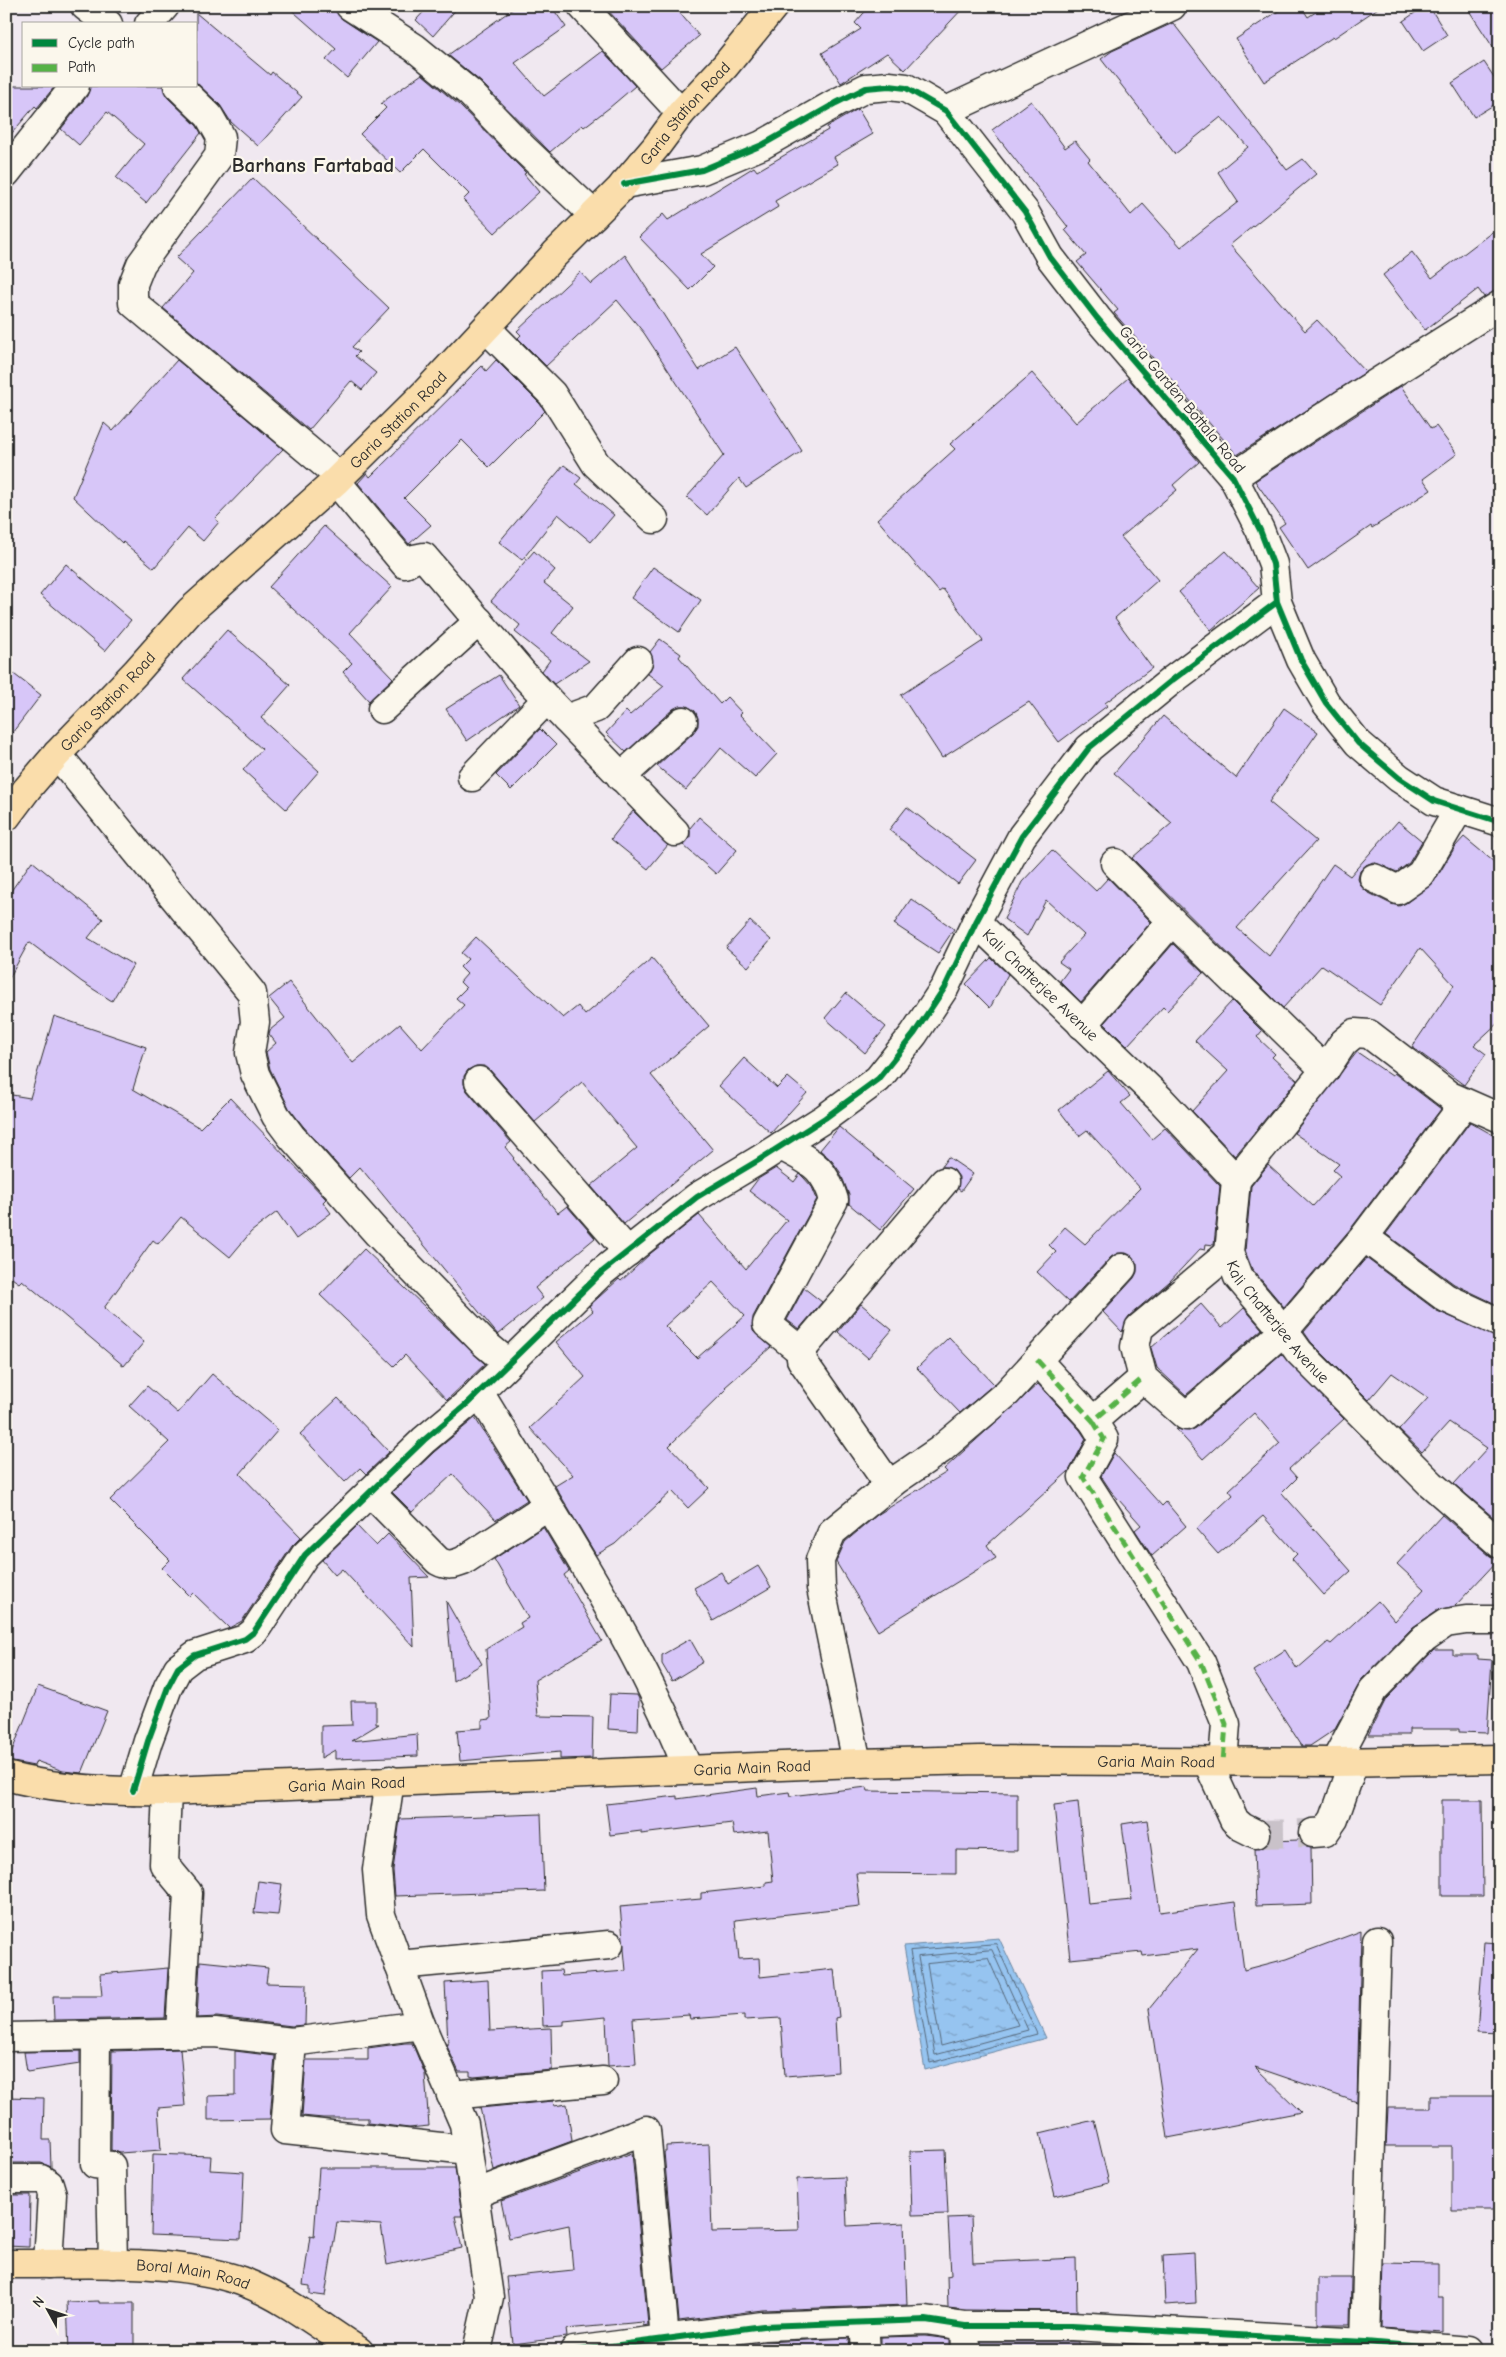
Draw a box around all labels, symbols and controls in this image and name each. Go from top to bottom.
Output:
legend [22,22,198,88]
text: Cycle path [68,34,135,52]
text: Path [68,58,96,76]
street label: Garia Station Road [636,58,734,169]
district label: Barhans Fartabad [232,153,394,177]
street label: Garia Garden Bottala Road [1115,322,1249,477]
street label: Garia Station Road [346,368,451,473]
street label: Garia Station Road [57,649,159,755]
street label: Kali Chatterjee Avenue [979,925,1102,1045]
street label: Kali Chatterjee Avenue [1223,1258,1333,1387]
street label: Garia Main Road [1097,1753,1215,1771]
street label: Garia Main Road [693,1757,811,1780]
street label: Garia Main Road [288,1773,406,1796]
street label: Boral Main Road [136,2256,252,2294]
north arrow [22,2284,72,2334]
text: N [29,2293,48,2311]

